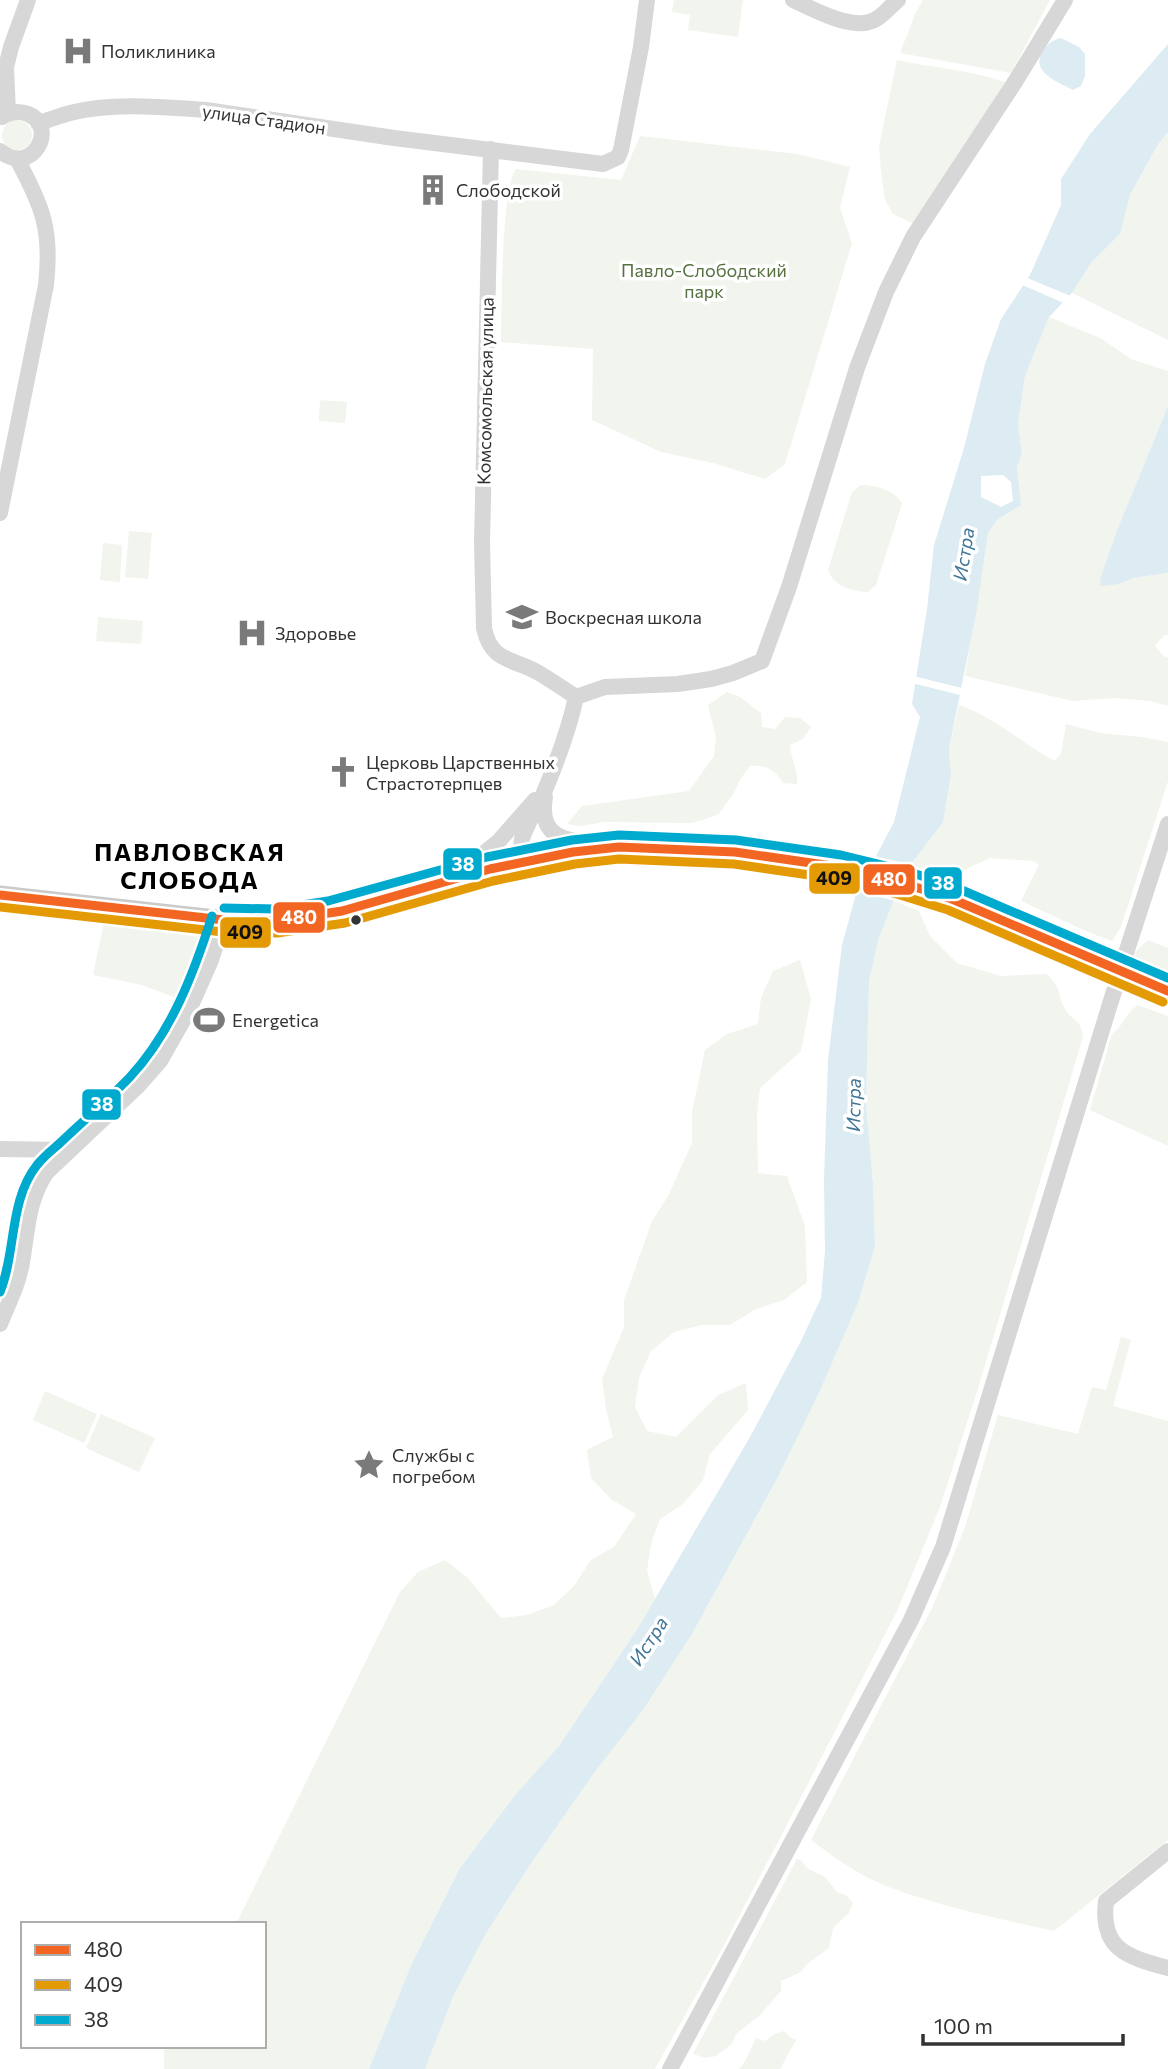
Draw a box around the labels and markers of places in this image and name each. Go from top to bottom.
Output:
hospital icon: Поликлиника [61,34,95,68]
place label: Поликлиника [101,40,216,62]
building icon: Слободской [416,173,450,207]
place label: Слободской [456,179,561,201]
school or university icon: Воскресная школа [505,600,539,634]
place label: Воскресная школа [545,606,702,628]
hospital icon: Здоровье [235,616,269,650]
place label: Здоровье [275,622,356,644]
place label: Церковь Царственных Страстотерпцев [366,751,556,794]
church icon: Церковь Царственных Страстотерпцев [326,755,360,789]
unlabelled marker [349,913,363,927]
sports icon: Energetica [192,1003,226,1037]
place label: Energetica [232,1009,319,1031]
place label: Службы с погребом [392,1444,475,1487]
place icon: Службы с погребом [352,1448,386,1482]

